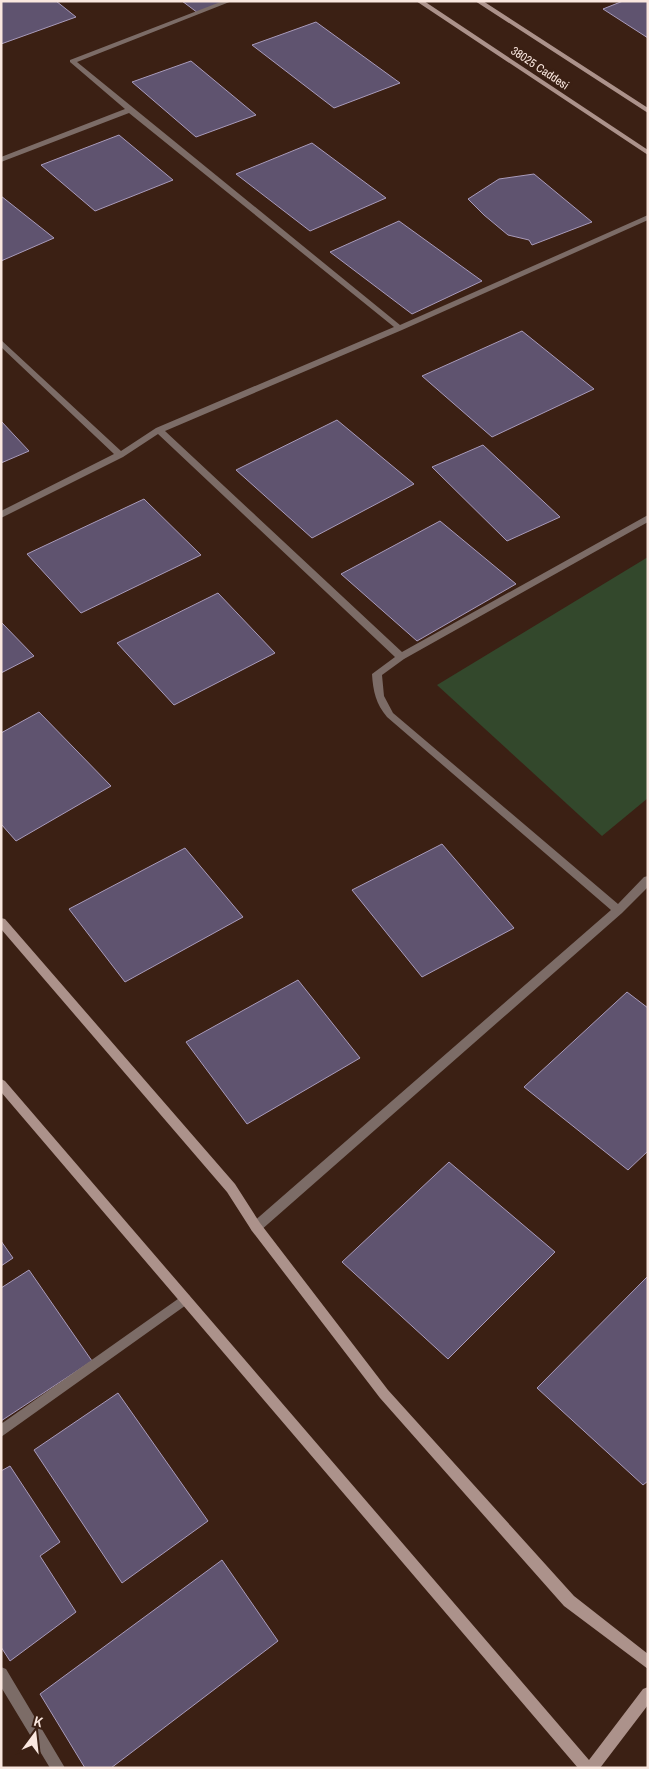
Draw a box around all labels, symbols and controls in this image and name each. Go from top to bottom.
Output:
street label: 38025 Caddesi [508,43,572,93]
north arrow [10,1709,60,1759]
text: K [32,1712,45,1731]

